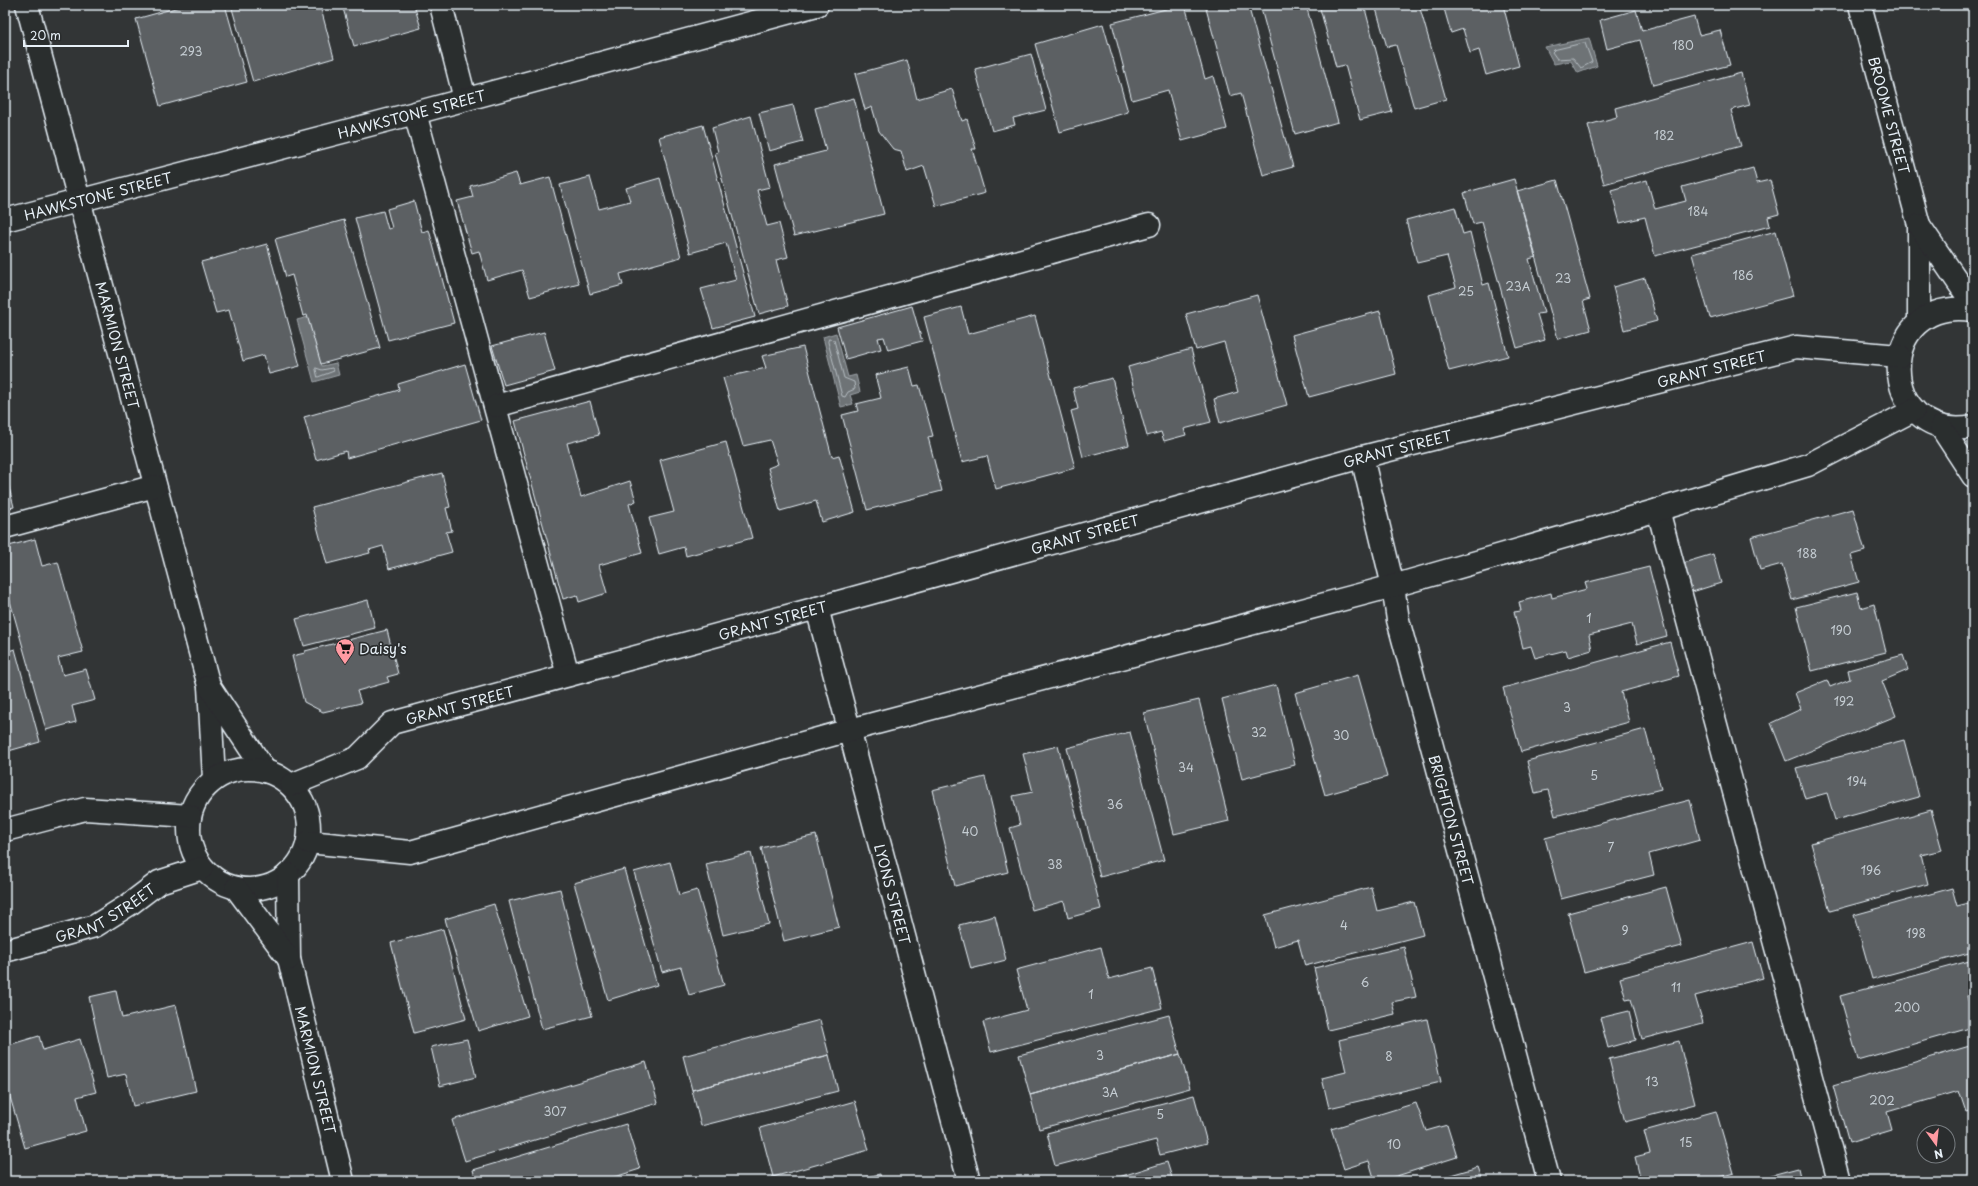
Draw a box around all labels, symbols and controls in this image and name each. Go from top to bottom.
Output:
scale bar [24,22,128,48]
text: 20 m [30,26,61,44]
house number: 180 [1672,36,1694,54]
house number: 293 [180,42,203,60]
street label: BROOME STREET [1864,54,1915,177]
street label: HAWKSTONE STREET [335,84,488,143]
house number: 182 [1654,126,1674,144]
street label: HAWKSTONE STREET [22,166,175,225]
house number: 184 [1688,202,1708,220]
house number: 186 [1733,266,1753,284]
house number: 23 [1555,269,1571,287]
house number: 23A [1506,277,1531,295]
street label: MARMION STREET [91,279,145,411]
house number: 25 [1458,282,1474,300]
street label: GRANT STREET [1655,344,1768,392]
street label: GRANT STREET [1340,424,1454,472]
street label: GRANT STREET [1028,509,1142,559]
house number: 188 [1797,544,1817,562]
street label: GRANT STREET [716,595,830,645]
house number: 1 [1586,609,1592,627]
house number: 190 [1830,621,1852,639]
supermarket icon: Daisy's [334,637,356,665]
place label: Daisy's [359,638,407,659]
street label: GRANT STREET [403,680,517,729]
house number: 192 [1834,692,1854,710]
house number: 3 [1563,698,1571,716]
house number: 32 [1251,723,1267,741]
house number: 30 [1333,726,1350,744]
street label: BRIGHTON STREET [1424,752,1480,888]
house number: 34 [1178,758,1194,776]
house number: 5 [1590,766,1598,784]
house number: 194 [1847,772,1867,790]
house number: 36 [1107,795,1123,813]
house number: 40 [962,822,979,840]
house number: 7 [1608,838,1615,856]
street label: LYONS STREET [870,842,916,947]
house number: 38 [1047,855,1063,873]
house number: 196 [1861,861,1881,879]
street label: GRANT STREET [53,878,160,947]
house number: 4 [1340,916,1348,934]
house number: 9 [1621,921,1629,939]
house number: 198 [1906,924,1926,942]
house number: 6 [1361,973,1369,991]
house number: 11 [1671,978,1681,996]
house number: 1 [1088,985,1094,1003]
house number: 200 [1894,998,1920,1016]
street label: MARMION STREET [290,1004,342,1136]
house number: 3 [1096,1046,1104,1064]
house number: 8 [1385,1047,1393,1065]
house number: 13 [1645,1072,1659,1090]
house number: 3A [1102,1083,1119,1101]
house number: 202 [1869,1091,1895,1109]
house number: 307 [543,1102,567,1120]
house number: 5 [1156,1105,1164,1123]
north arrow [1916,1124,1956,1164]
house number: 15 [1679,1133,1693,1151]
house number: 10 [1387,1135,1401,1153]
text: N [1932,1145,1945,1164]

